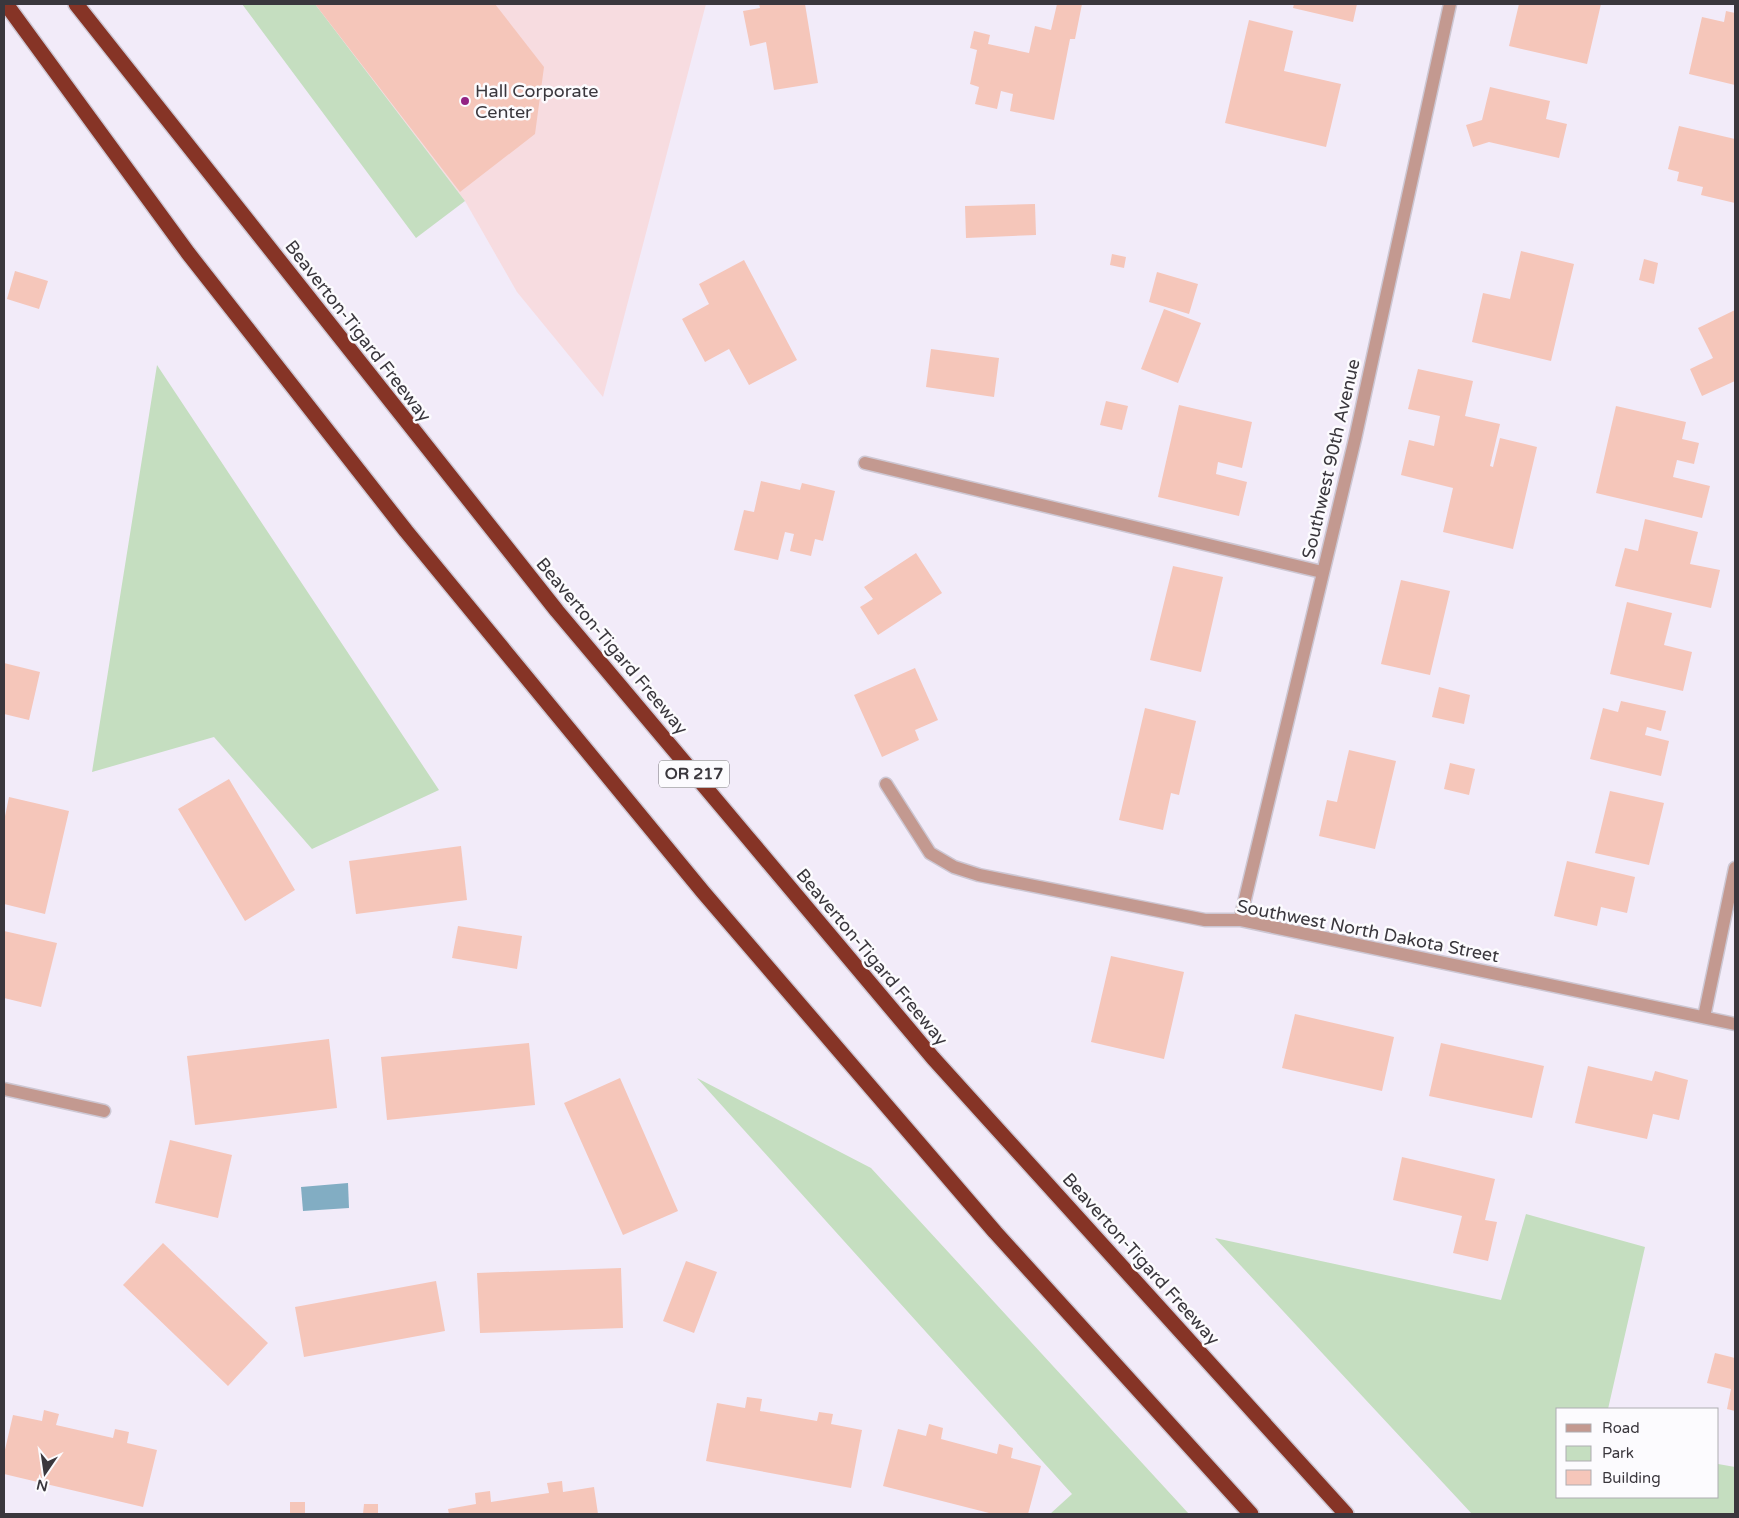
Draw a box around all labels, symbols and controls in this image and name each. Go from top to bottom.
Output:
place label: Hall Corporate Center [475,80,598,123]
marker: Hall Corporate Center [459,95,471,107]
street label: Beaverton-Tigard Freeway [280,236,436,426]
street label: Southwest 90th Avenue [1297,357,1365,561]
street label: Beaverton-Tigard Freeway [531,553,693,739]
road number: OR 217 [659,761,729,788]
street label: Beaverton-Tigard Freeway [791,864,953,1050]
street label: Southwest North Dakota Street [1235,895,1501,967]
street label: Beaverton-Tigard Freeway [1058,1168,1224,1350]
legend [1556,1408,1719,1498]
text: Road [1602,1419,1640,1437]
text: Park [1602,1444,1634,1462]
north arrow [20,1448,70,1498]
text: Building [1602,1469,1661,1487]
text: N [35,1476,50,1495]

